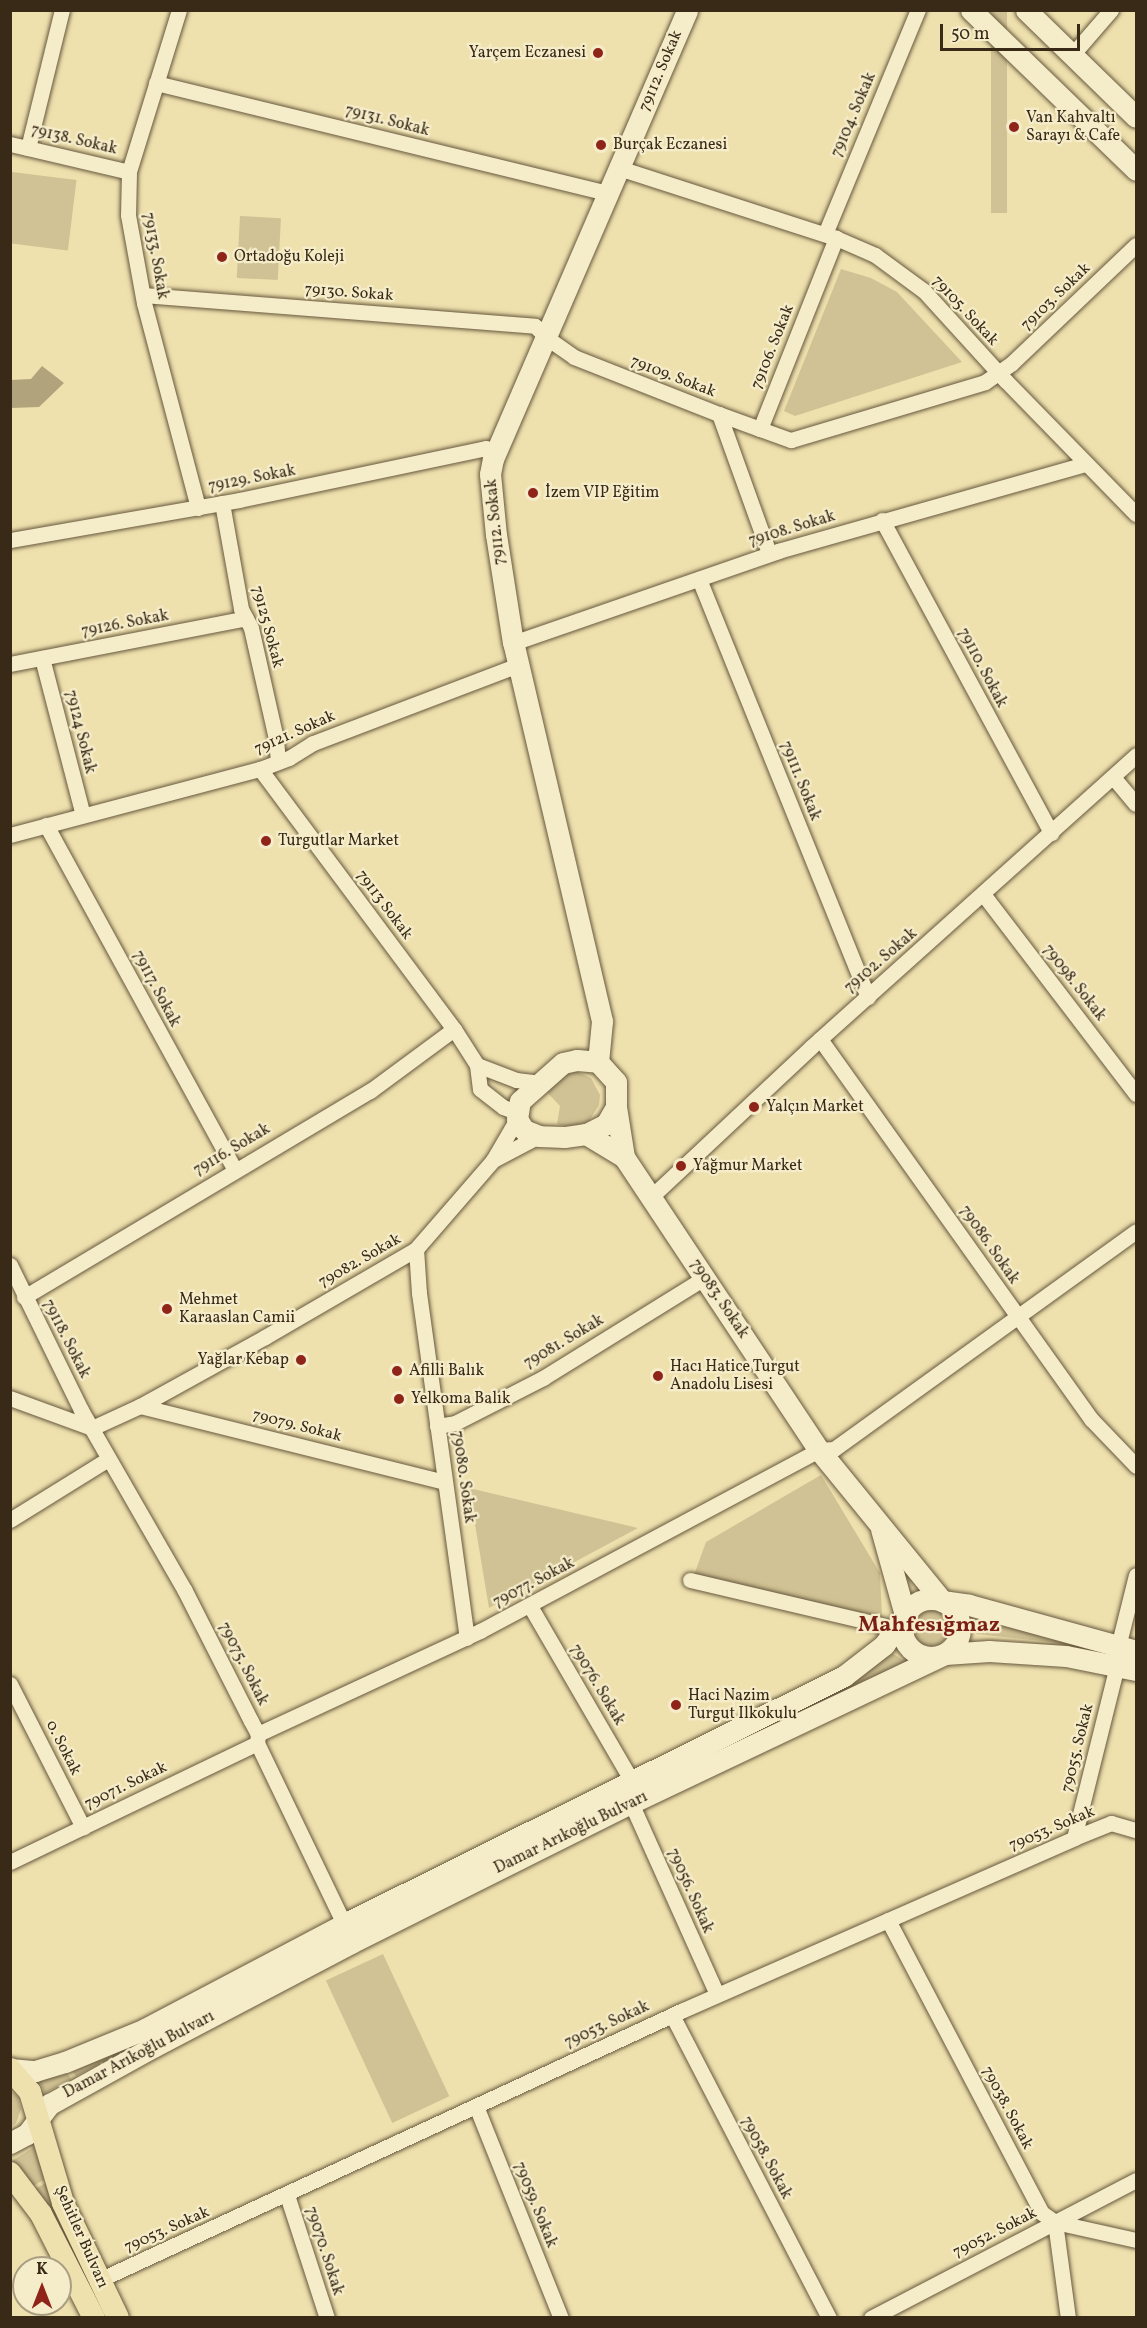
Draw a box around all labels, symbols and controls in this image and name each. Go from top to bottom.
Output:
scale bar [943,12,1082,50]
text: 50 m [951,22,990,47]
street label: 79112. Sokak [635,27,687,115]
place label: Yarçem Eczanesi [469,43,586,63]
marker: Yarçem Eczanesi [591,46,605,60]
street label: 79104. Sokak [827,70,881,160]
street label: 79131. Sokak [343,101,431,141]
place label: Van Kahvaltı Sarayı & Cafe [1026,108,1120,146]
marker: Van Kahvaltı Sarayı & Cafe [1007,120,1021,134]
street label: 79138. Sokak [29,121,119,159]
place label: Burçak Eczanesi [613,135,727,155]
marker: Burçak Eczanesi [594,138,608,152]
street label: 79133. Sokak [138,211,172,301]
place label: Ortadoğu Koleji [234,247,344,267]
marker: Ortadoğu Koleji [215,250,229,264]
street label: 79103. Sokak [1017,259,1095,335]
street label: 79105. Sokak [928,272,1002,350]
street label: 79130. Sokak [304,280,394,306]
street label: 79106. Sokak [747,302,799,392]
street label: 79109. Sokak [628,352,718,402]
street label: 79129. Sokak [207,461,297,497]
street label: 79112. Sokak [482,478,510,566]
place label: İzem VIP Eğitim [545,483,660,503]
marker: İzem VIP Eğitim [526,486,540,500]
street label: 79108. Sokak [746,507,838,551]
street label: 79125 Sokak [247,584,287,670]
street label: 79126. Sokak [80,606,170,642]
street label: 79110. Sokak [953,625,1011,711]
street label: 79124 Sokak [60,688,100,776]
street label: 79121. Sokak [252,707,338,759]
street label: 79111. Sokak [775,738,825,824]
place label: Turgutlar Market [278,831,399,851]
marker: Turgutlar Market [259,834,273,848]
street label: 79113 Sokak [352,866,416,944]
street label: 79102. Sokak [841,924,921,998]
street label: 79098. Sokak [1038,941,1110,1025]
street label: 79117. Sokak [128,947,184,1031]
place label: Yalçın Market [766,1097,864,1117]
marker: Yalçın Market [747,1100,761,1114]
street label: 79116. Sokak [190,1120,274,1180]
place label: Yağmur Market [693,1156,803,1176]
marker: Yağmur Market [674,1159,688,1173]
street label: 79086. Sokak [955,1202,1023,1288]
street label: 79082. Sokak [315,1230,405,1292]
street label: 79083. Sokak [685,1256,753,1342]
place label: Mehmet Karaaslan Camii [179,1290,295,1328]
street label: 79118. Sokak [38,1296,94,1382]
marker: Mehmet Karaaslan Camii [160,1302,174,1316]
street label: 79081. Sokak [521,1311,607,1373]
place label: Yağlar Kebap [197,1350,289,1370]
marker: Yağlar Kebap [294,1353,308,1367]
place label: Hacı Hatice Turgut Anadolu Lisesi [670,1357,800,1395]
place label: Afilli Balık [409,1361,484,1381]
marker: Afilli Balık [390,1364,404,1378]
marker: Hacı Hatice Turgut Anadolu Lisesi [651,1369,665,1383]
place label: Yelkoma Balık [411,1389,511,1409]
marker: Yelkoma Balık [392,1392,406,1406]
street label: 79079. Sokak [250,1406,344,1446]
street label: 79080. Sokak [447,1430,479,1524]
street label: 79077. Sokak [490,1554,578,1612]
district label: Mahfesığmaz [858,1613,1000,1639]
street label: 79075. Sokak [214,1619,272,1709]
street label: 79076. Sokak [565,1641,629,1729]
place label: Haci Nazim Turgut Ilkokulu [688,1686,797,1724]
marker: Haci Nazim Turgut Ilkokulu [669,1698,683,1712]
street label: 79055. Sokak [1058,1702,1098,1794]
street label: 0. Sokak [41,1717,85,1779]
street label: 79071. Sokak [82,1758,170,1814]
street label: Damar Arıkoğlu Bulvarı [491,1787,651,1879]
street label: 79053. Sokak [1006,1802,1098,1856]
street label: 79056. Sokak [663,1846,717,1936]
street label: 79053. Sokak [562,1997,652,2053]
street label: Damar Arıkoğlu Bulvarı [60,2007,218,2103]
street label: 79038. Sokak [977,2063,1037,2153]
street label: 79058. Sokak [736,2113,796,2203]
street label: 79059. Sokak [509,2159,561,2251]
street label: Şehitler Bulvarı [50,2183,112,2291]
street label: 79053. Sokak [121,2203,213,2257]
street label: 79070. Sokak [301,2204,347,2298]
street label: 79052. Sokak [950,2204,1040,2262]
north arrow [12,2256,72,2316]
text: K [36,2259,48,2281]

